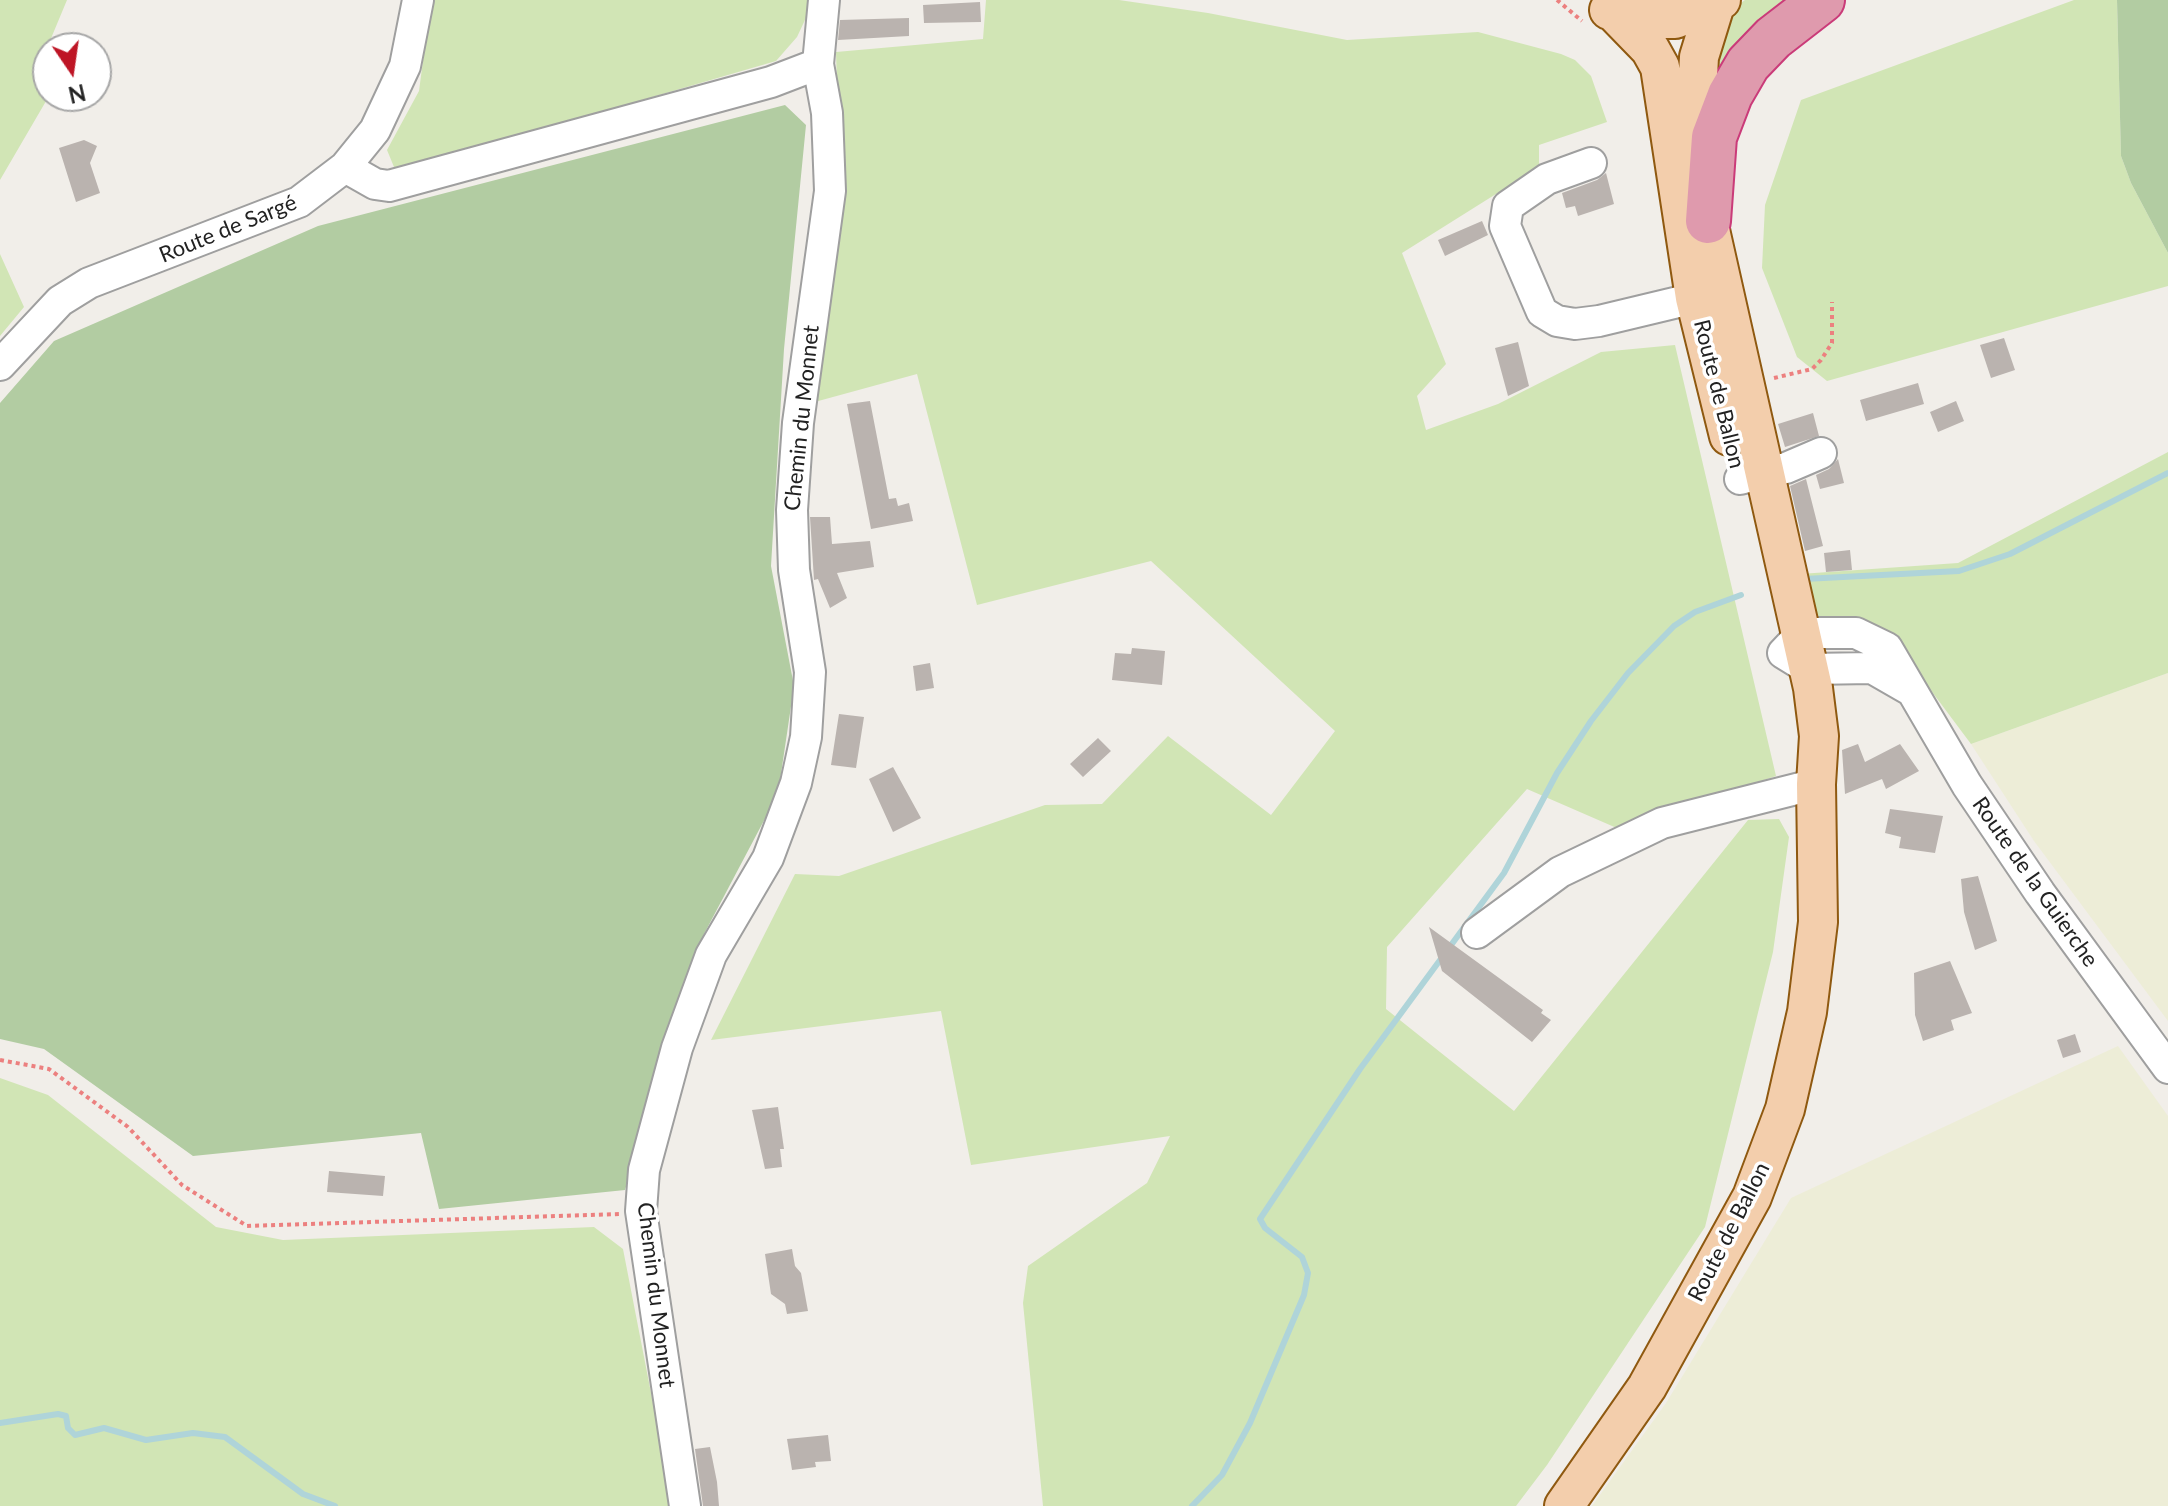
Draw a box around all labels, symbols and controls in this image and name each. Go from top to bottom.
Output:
north arrow [32,32,112,112]
text: N [66,79,88,109]
street label: Route de Sargé [155,189,301,269]
street label: Route de Ballon [1688,317,1750,471]
street label: Chemin du Monnet [779,324,825,512]
street label: Route de la Guierche [1966,792,2104,972]
street label: Route de Ballon [1683,1158,1775,1306]
street label: Chemin du Monnet [632,1201,680,1389]

